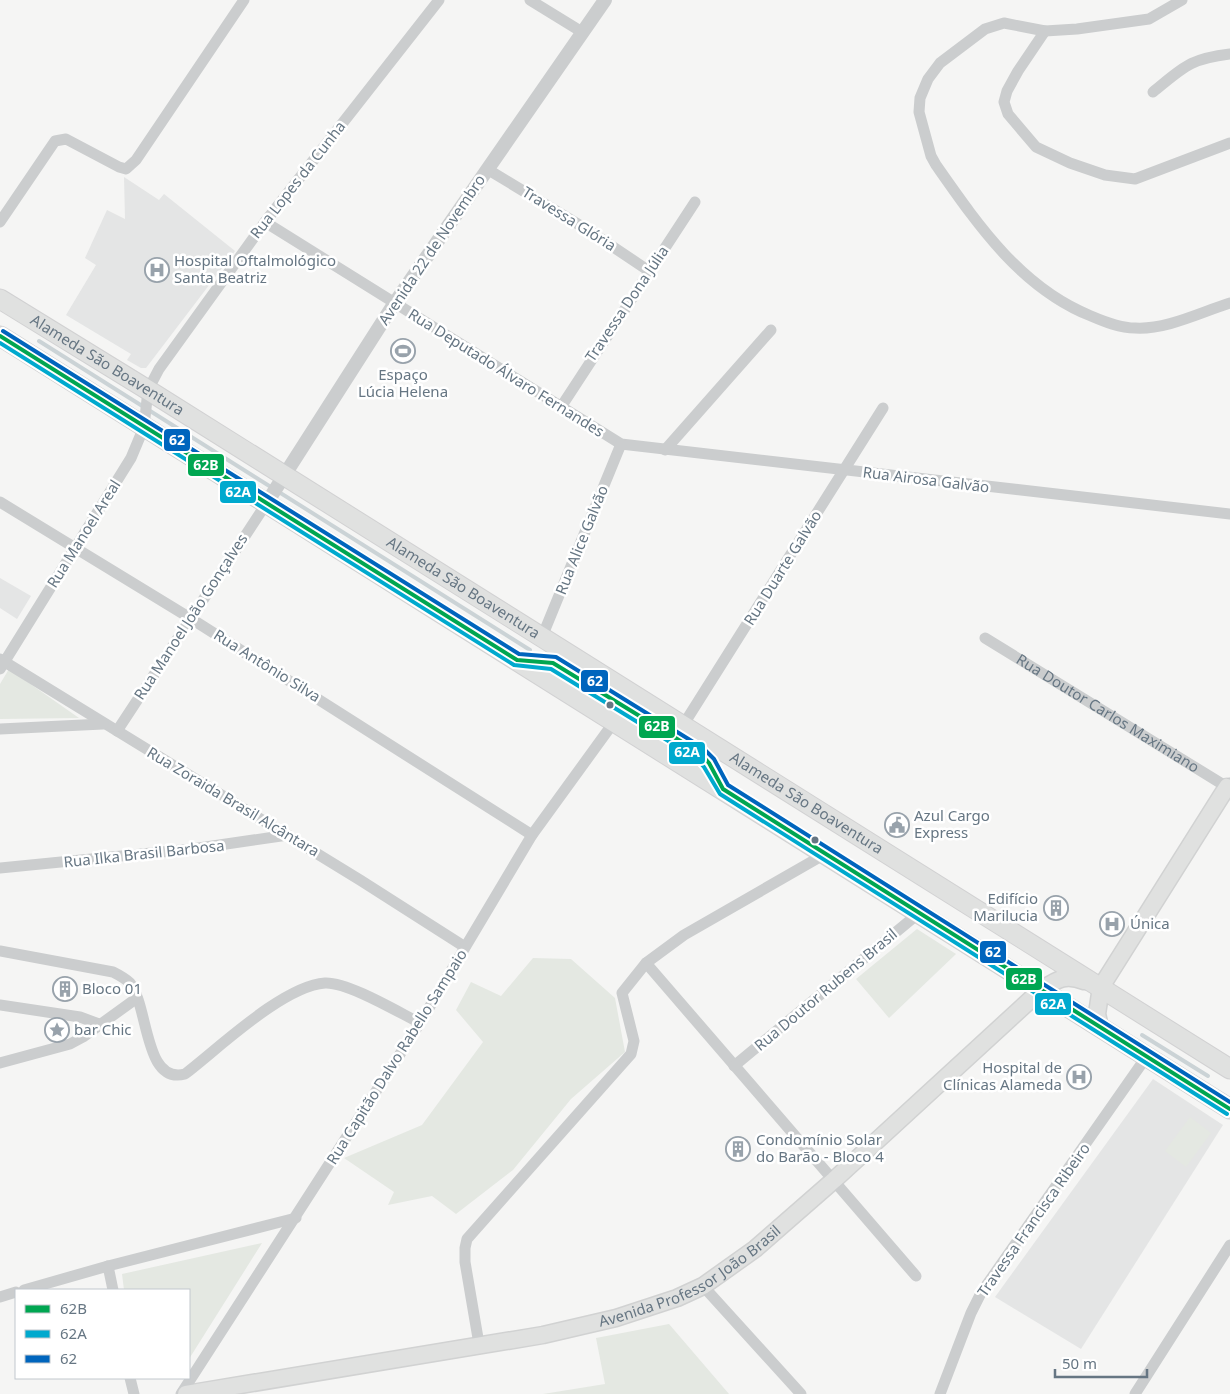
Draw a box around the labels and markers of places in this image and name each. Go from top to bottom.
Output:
place label: Hospital Oftalmológico Santa Beatriz [174,250,336,287]
hospital icon: Hospital Oftalmológico Santa Beatriz [144,257,170,283]
sports icon: Espaço Lúcia Helena [390,338,416,364]
place label: Espaço Lúcia Helena [358,364,448,401]
unlabelled marker [605,700,615,710]
place label: Azul Cargo Express [914,805,990,842]
public building icon: Azul Cargo Express [884,812,910,838]
unlabelled marker [810,835,820,845]
place label: Edifício Marilucia [973,888,1038,925]
building icon: Edifício Marilucia [1043,895,1069,921]
hospital icon: Única [1099,911,1125,937]
place label: Única [1130,913,1170,933]
building icon: Bloco 01 [52,976,78,1002]
place label: Bloco 01 [82,978,142,998]
place icon: bar Chic [44,1017,70,1043]
place label: bar Chic [74,1019,132,1039]
place label: Hospital de Clínicas Alameda [943,1057,1062,1094]
hospital icon: Hospital de Clínicas Alameda [1066,1064,1092,1090]
place label: Condomínio Solar do Barão - Bloco 4 [756,1129,884,1166]
building icon: Condomínio Solar do Barão - Bloco 4 [725,1136,751,1162]

